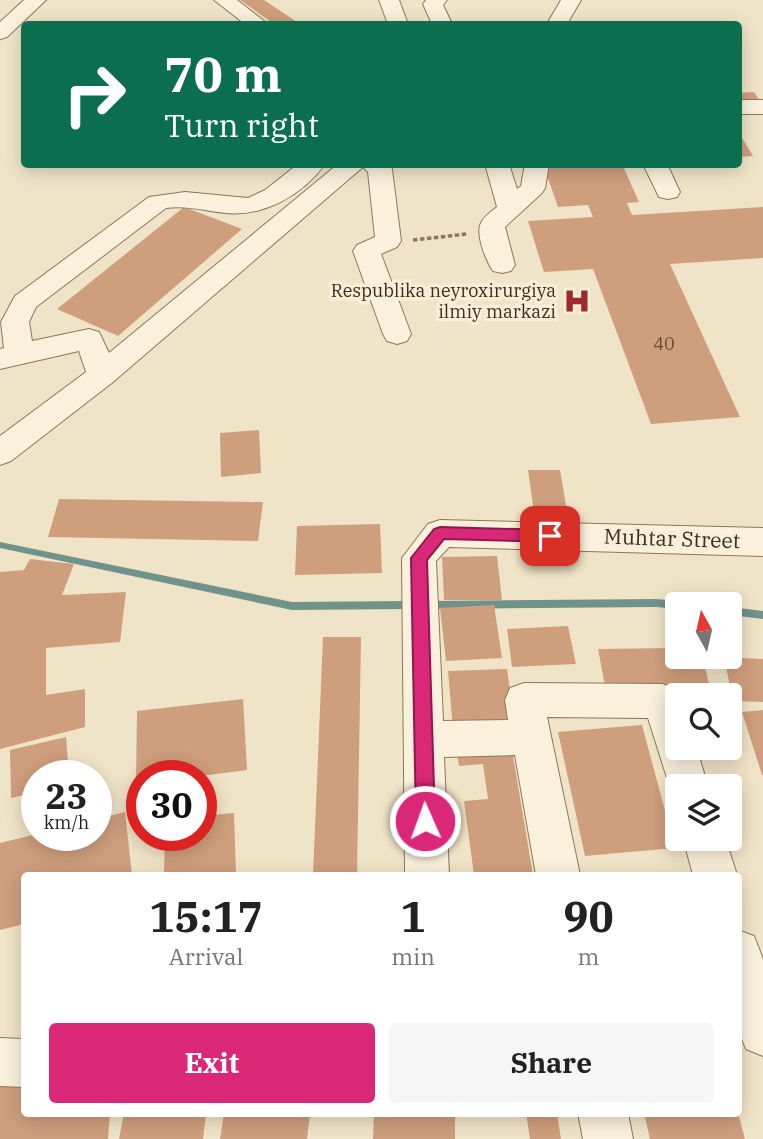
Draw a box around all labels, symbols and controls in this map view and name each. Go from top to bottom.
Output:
text: 70 m [164,42,282,105]
icon: right [49,49,140,140]
text: Turn right [164,104,319,146]
place label: Respublika neyroxirurgiya ilmiy markazi [331,279,556,323]
hospital icon: Respublika neyroxirurgiya ilmiy markazi [562,286,592,316]
house number: 40 [653,332,675,355]
pin [520,506,580,566]
icon: arrive [531,517,569,555]
street label: Muhtar Street [603,522,741,554]
north arrow [665,592,742,668]
map controls [665,592,742,851]
button: search [665,683,742,760]
speed limit sign: 30 [126,760,217,851]
text: 23 [45,773,88,819]
button: layers [665,774,742,851]
position arrow [388,784,462,858]
text: km/h [44,811,89,834]
text: 15:17 [149,889,263,944]
text: 1 [400,889,426,944]
text: 90 [563,889,614,944]
text: Arrival [169,941,243,971]
text: min [391,941,435,971]
text: m [578,941,599,971]
button: Exit [49,1023,375,1103]
button: Share [389,1023,714,1103]

